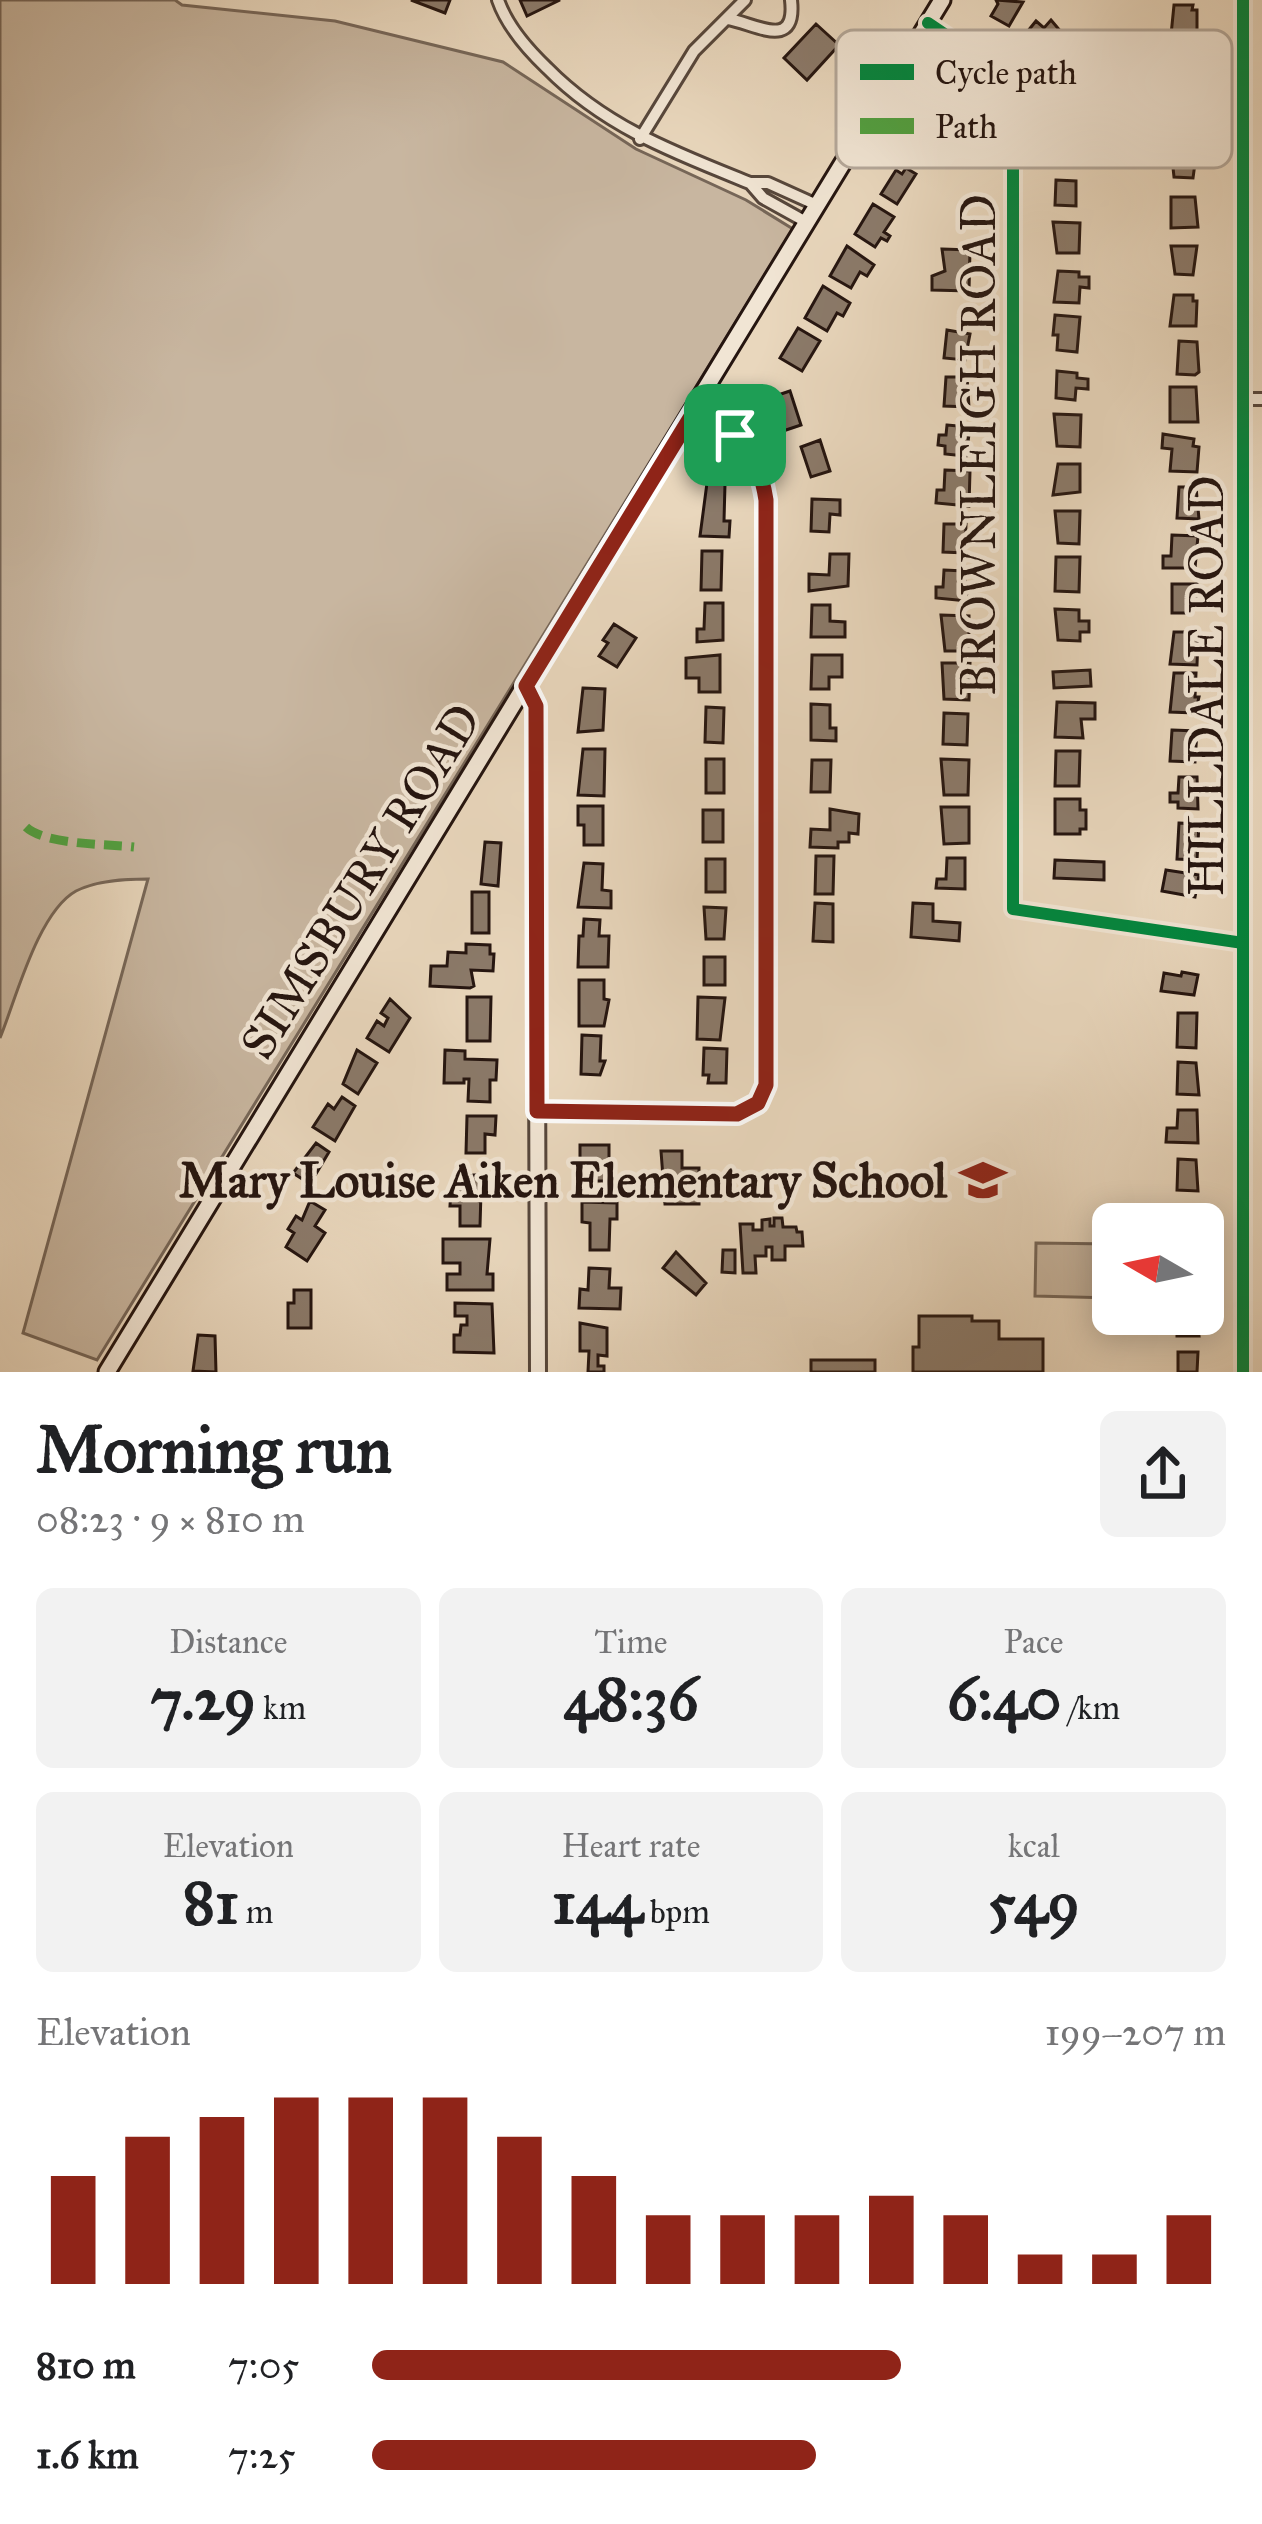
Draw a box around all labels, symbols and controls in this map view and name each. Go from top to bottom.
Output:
legend [836,30,1232,168]
text: Cycle path [935,53,1077,93]
text: Path [935,107,997,147]
street label: BROWNLEIGH ROAD [949,194,1008,696]
pin [684,384,786,486]
icon: arrive [702,402,768,468]
street label: HILLDALE ROAD [1177,475,1236,897]
street label: SIMSBURY ROAD [228,693,493,1069]
place label: Mary Louise Aiken Elementary School [179,1151,948,1210]
school or university icon: Mary Louise Aiken Elementary School [958,1155,1008,1205]
north arrow [1092,1203,1224,1335]
map controls [1092,1203,1224,1335]
text: Morning run [36,1409,392,1490]
button: share [1100,1411,1226,1537]
text: 08:23 · 9 × 810 m [36,1495,305,1543]
text: Distance [169,1622,287,1662]
text: Time [594,1622,668,1662]
text: Pace [1004,1622,1064,1662]
text: 7.29 [150,1662,256,1735]
text: 48:36 [563,1662,699,1735]
text: 6:40 [947,1662,1061,1735]
text: km [256,1688,306,1728]
text: /km [1061,1688,1120,1728]
text: Elevation [163,1826,294,1866]
text: Heart rate [562,1826,700,1866]
text: kcal [1008,1826,1060,1866]
text: 81 [183,1866,239,1939]
text: 144 [552,1866,643,1939]
text: 549 [988,1866,1080,1939]
text: m [239,1892,274,1932]
text: bpm [643,1892,710,1932]
text: Elevation [36,2008,191,2056]
text: 199–207 m [1045,2008,1226,2056]
text: 810 m [36,2341,136,2389]
text: 7:05 [228,2341,299,2389]
text: 1.6 km [36,2431,139,2479]
text: 7:25 [228,2431,296,2479]

